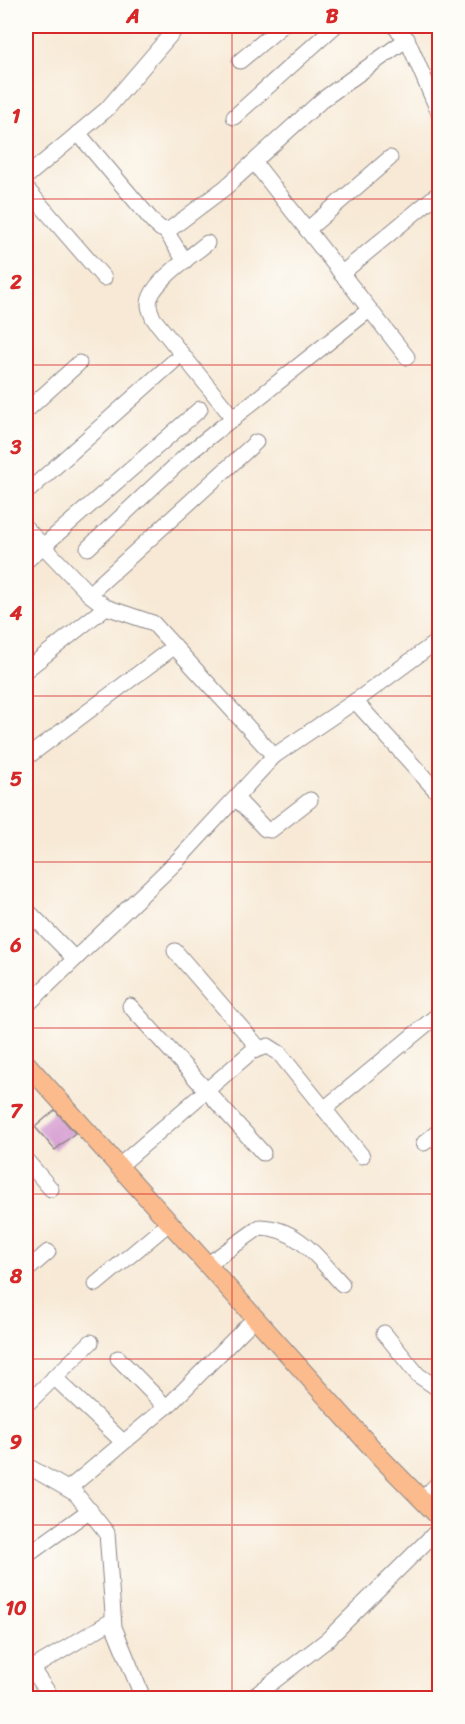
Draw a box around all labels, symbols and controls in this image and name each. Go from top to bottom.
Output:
text: A [125,0,140,34]
text: B [326,0,339,34]
text: 1 [12,99,21,134]
text: 2 [9,265,22,300]
text: 3 [10,430,22,465]
text: 4 [9,596,23,631]
text: 5 [10,762,22,797]
text: 6 [9,928,22,963]
text: 7 [10,1094,23,1129]
text: 8 [9,1259,23,1294]
text: 9 [10,1425,22,1460]
text: 10 [5,1591,27,1626]

